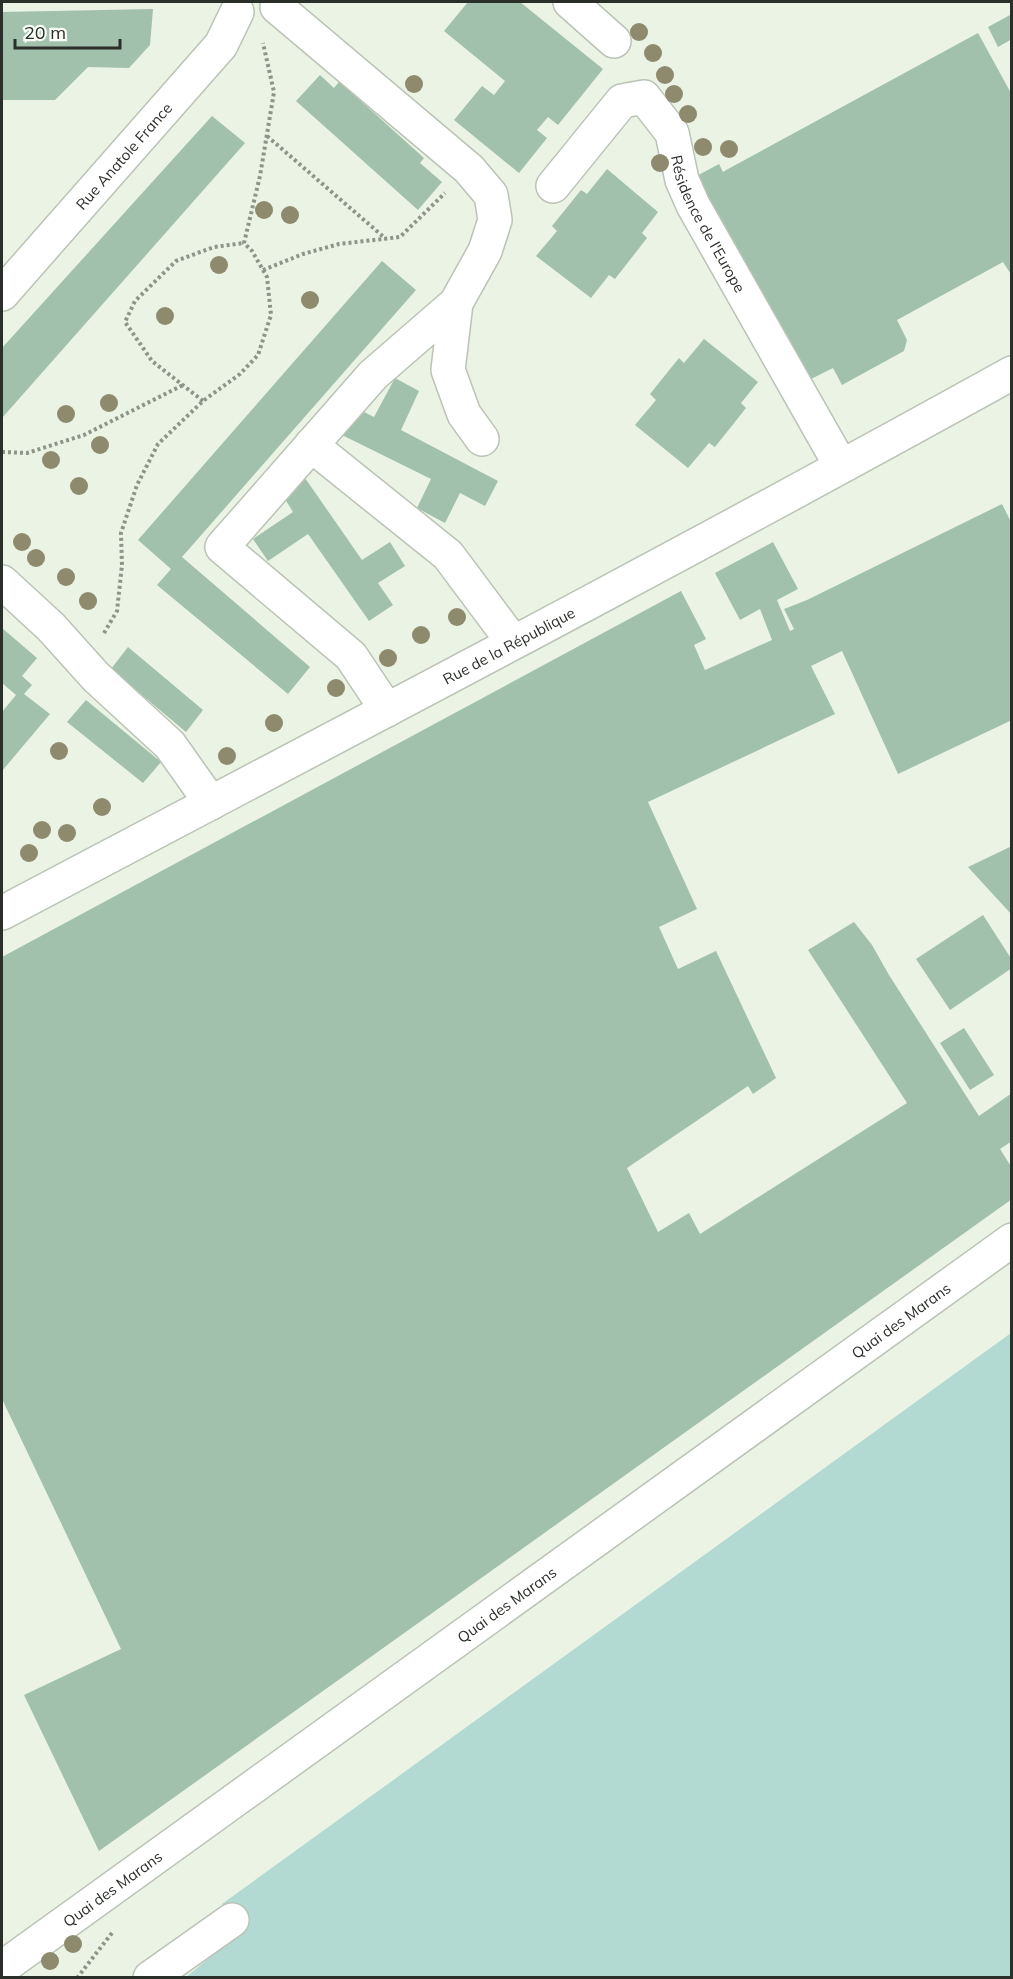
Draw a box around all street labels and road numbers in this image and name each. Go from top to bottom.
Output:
street label: Rue Anatole France [71,98,176,213]
street label: Résidence de l'Europe [667,153,750,296]
street label: Rue de la République [439,602,578,688]
street label: Quai des Marans [847,1278,954,1362]
street label: Quai des Marans [453,1562,560,1646]
street label: Quai des Marans [59,1846,166,1931]

